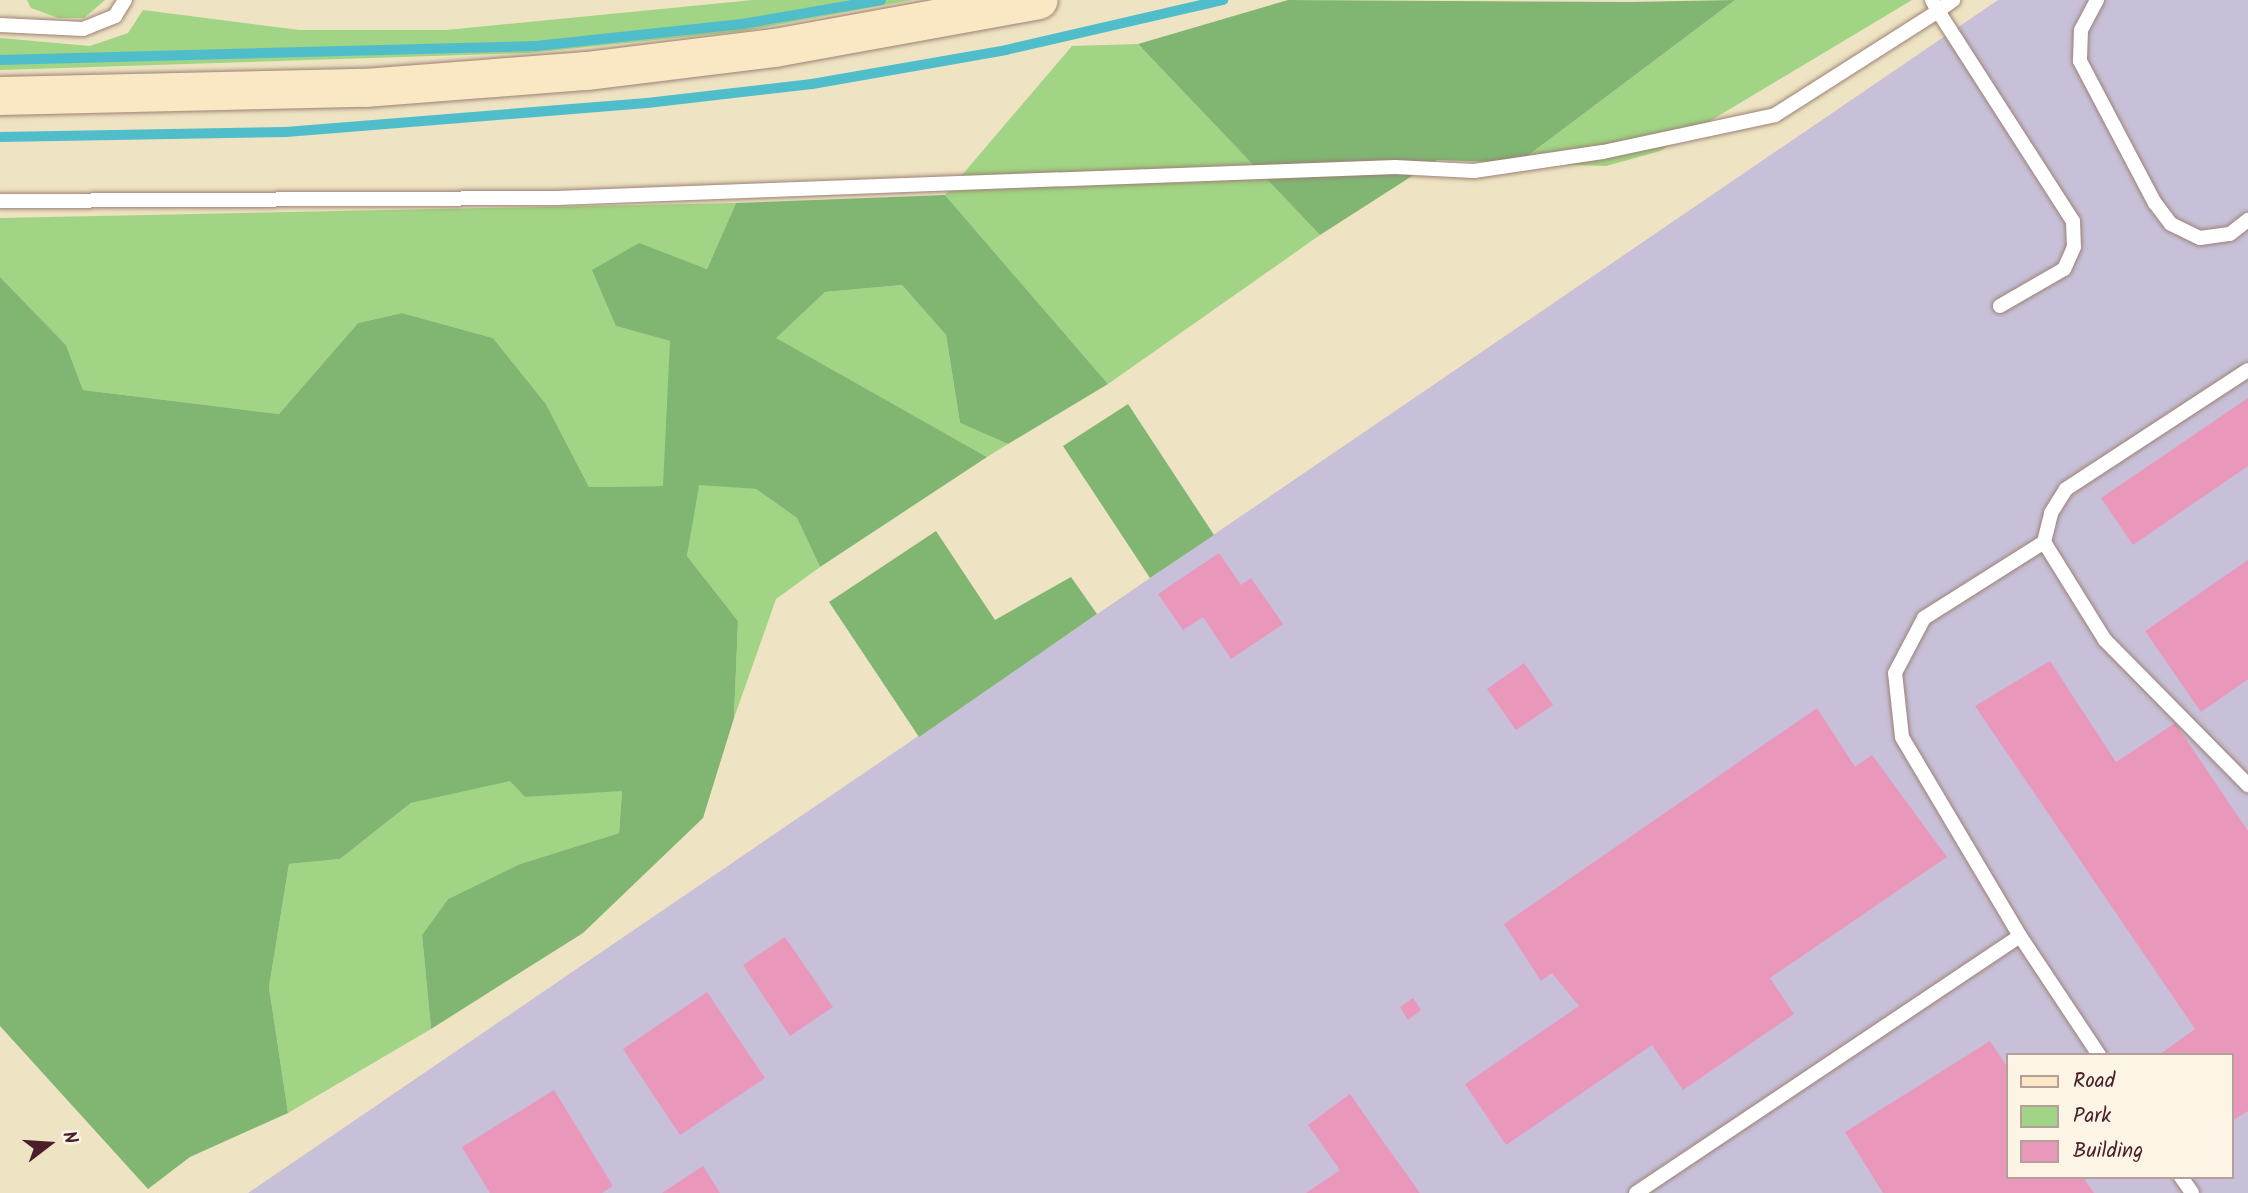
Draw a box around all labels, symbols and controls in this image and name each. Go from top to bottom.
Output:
legend [2007,1053,2234,1179]
text: Road [2073,1065,2115,1098]
text: Park [2073,1100,2111,1133]
north arrow [14,1109,84,1179]
text: N [53,1128,85,1148]
text: Building [2073,1135,2143,1168]

